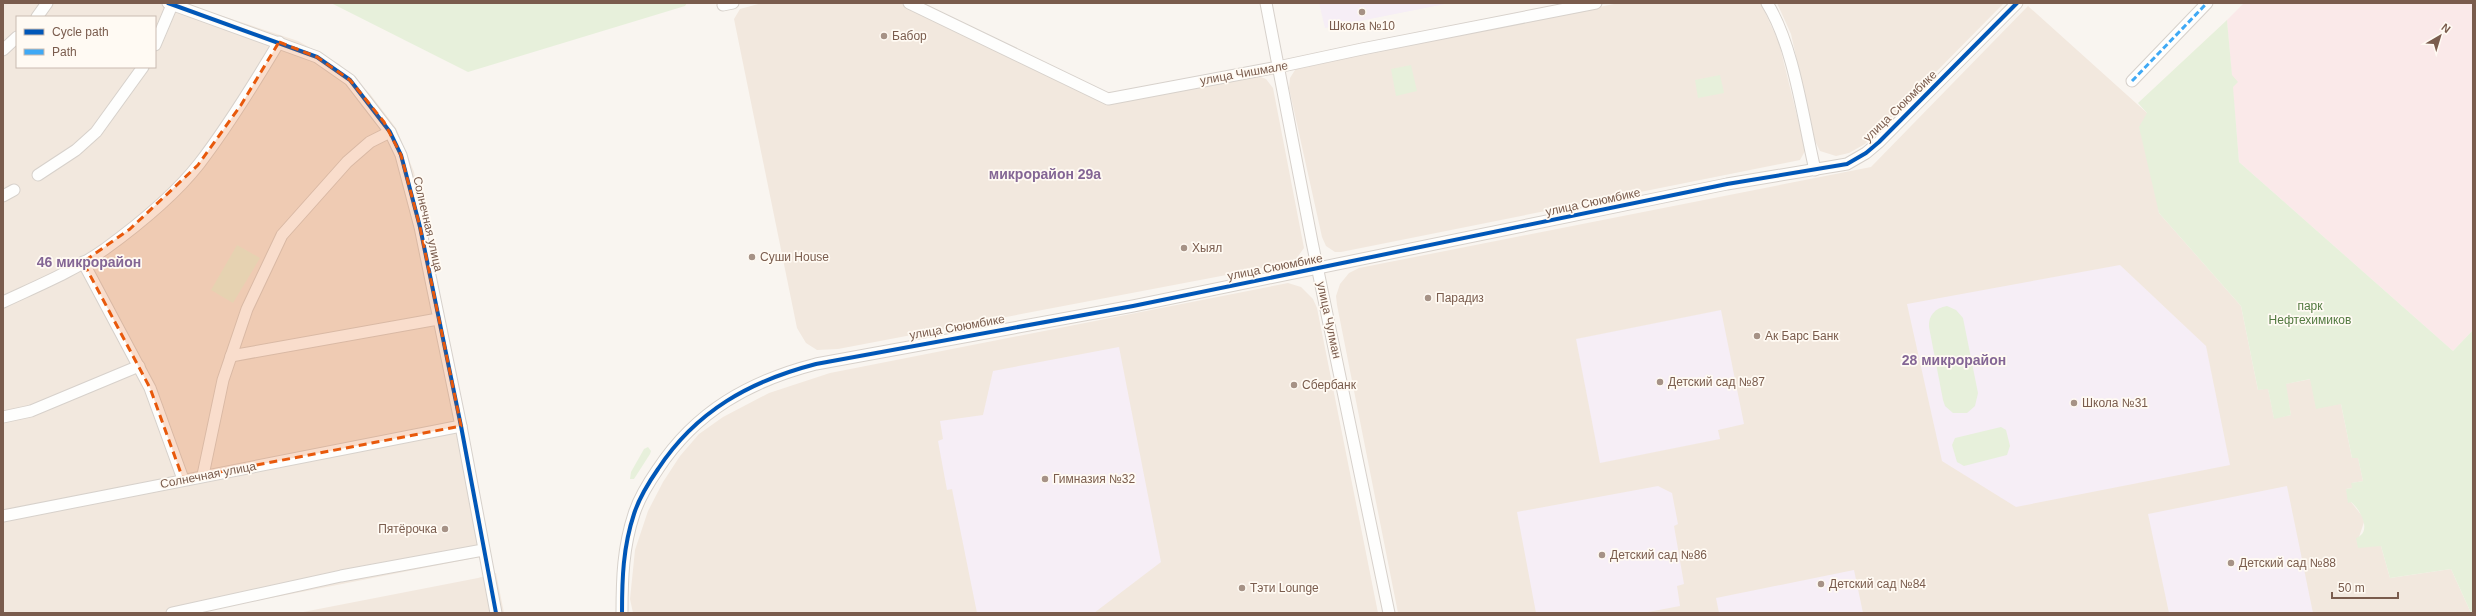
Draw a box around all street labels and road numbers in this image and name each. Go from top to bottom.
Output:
street label: улица Чишмале [1199,58,1289,88]
street label: улица Сююмбике [1860,67,1940,145]
street label: Солнечная улица [410,175,446,273]
street label: улица Сююмбике [1544,185,1642,219]
street label: улица Сююмбике [1226,251,1324,283]
street label: улица Чулман [1314,280,1344,360]
street label: улица Сююмбике [908,312,1006,342]
street label: Солнечная улица [159,459,257,491]

